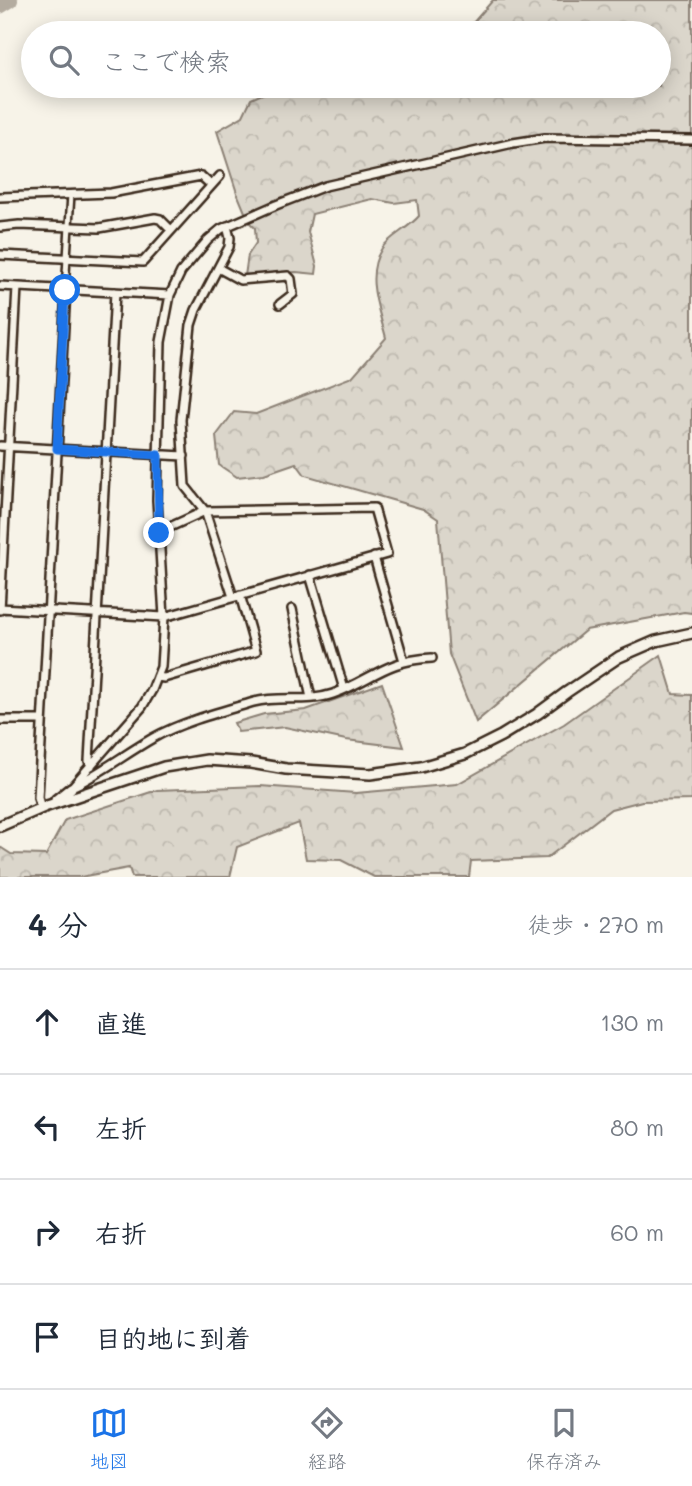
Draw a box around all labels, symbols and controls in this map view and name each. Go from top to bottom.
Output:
search box [21,21,671,98]
icon: search [45,41,83,79]
text: ここで検索 [101,44,231,78]
route start [49,274,80,305]
route end [143,517,174,548]
text: 4 分 [28,904,88,944]
text: 徒歩 · 270 m [528,909,664,939]
icon: ahead [28,1003,66,1041]
text: 直進 [95,1006,147,1040]
text: 130 m [600,1007,664,1037]
icon: left [28,1108,66,1146]
text: 左折 [95,1111,147,1145]
text: 80 m [610,1112,664,1142]
icon: right [28,1213,66,1251]
text: 右折 [95,1216,147,1250]
text: 60 m [610,1217,664,1247]
icon: arrive [28,1318,66,1356]
text: 目的地に到着 [95,1321,251,1355]
tab: 地図 [90,1404,128,1473]
tab: 経路 [308,1404,346,1473]
tab: 保存済み [526,1404,602,1473]

